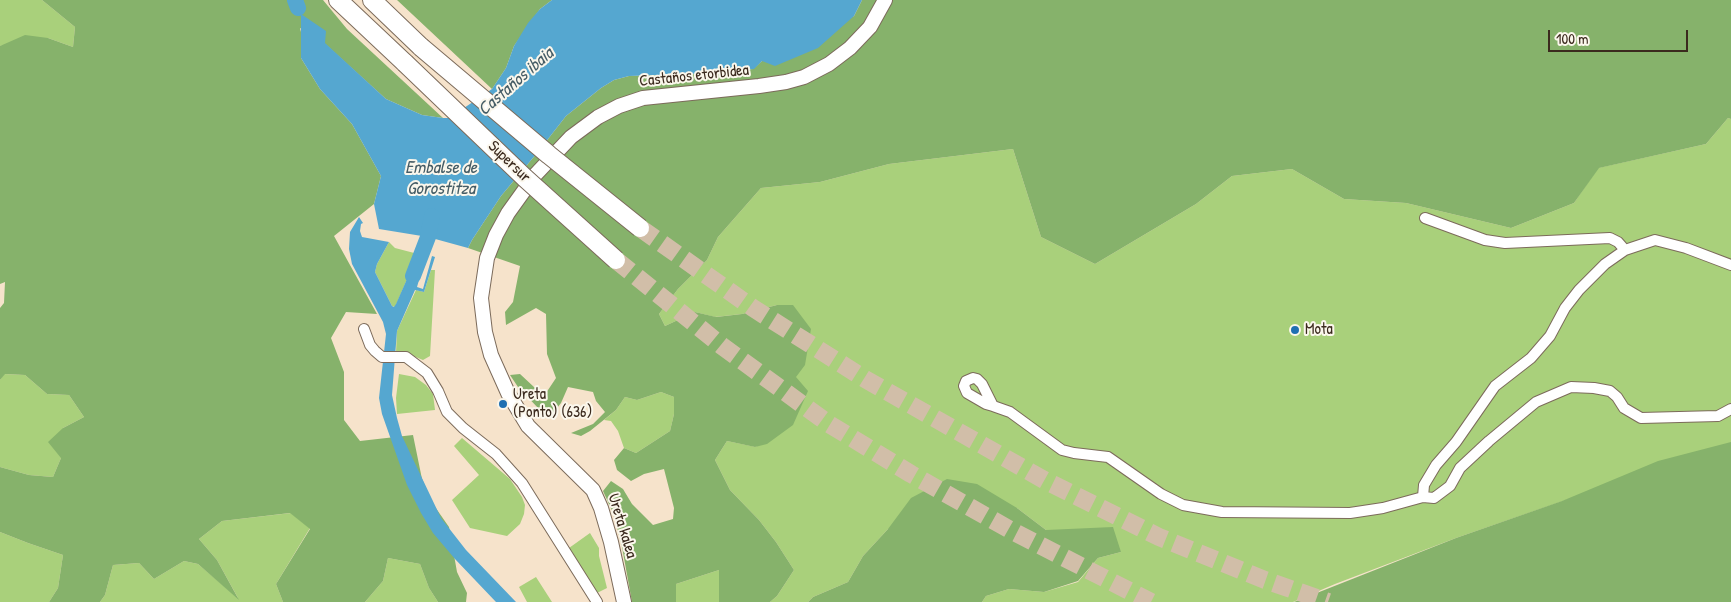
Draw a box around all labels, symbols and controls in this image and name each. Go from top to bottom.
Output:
scale bar [1551,20,1691,52]
text: 100 m [1556,28,1589,49]
water label: Castaños ibaia [474,43,558,121]
street label: Castaños etorbidea [638,61,750,91]
street label: Supersur [484,137,534,187]
water label: Embalse de Gorostitza [405,157,477,200]
place label: Mota [1305,320,1333,340]
marker: Mota [1289,324,1301,336]
place label: Ureta (Ponto) (636) [513,385,592,423]
marker: Ureta (Ponto) (636) [497,398,509,410]
street label: Ureta kalea [603,491,641,561]

